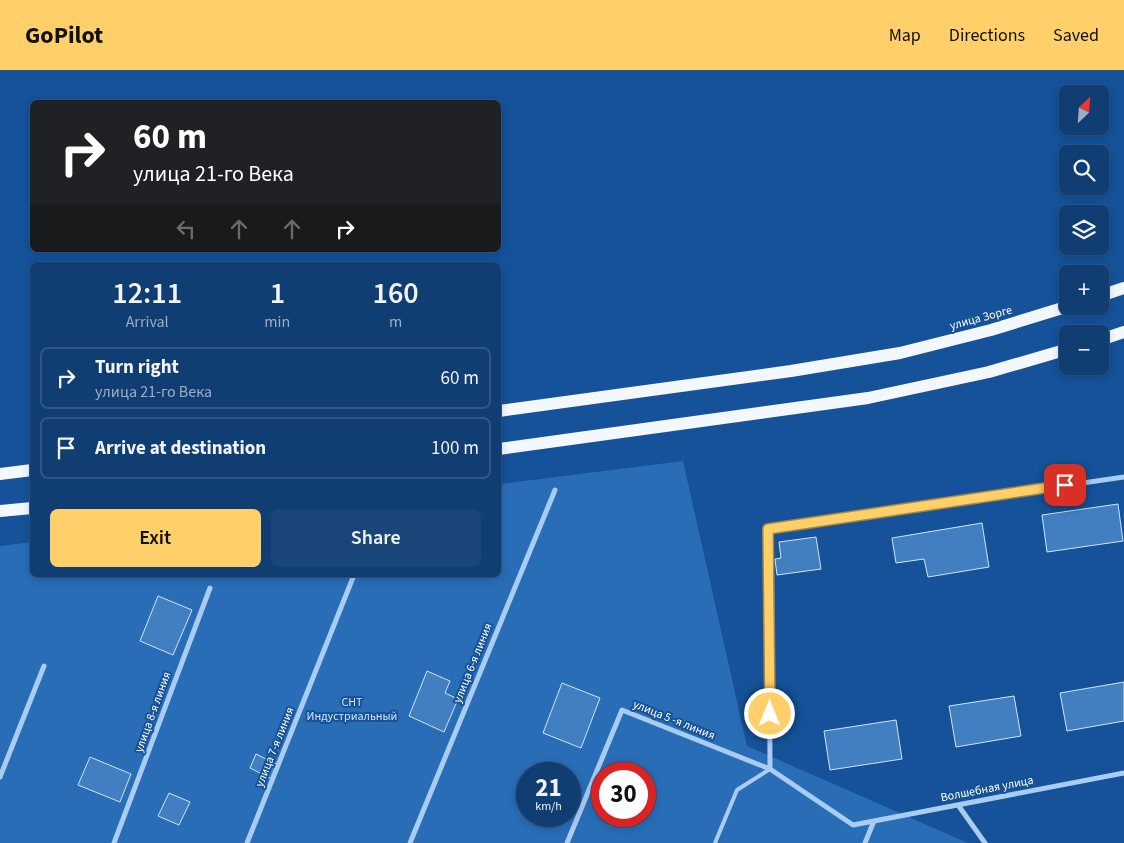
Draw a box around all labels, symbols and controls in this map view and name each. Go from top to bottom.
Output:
text: GoPilot [25,18,103,53]
text: Map [889,23,921,48]
text: Directions [949,23,1025,48]
text: Saved [1053,23,1099,48]
north arrow [1059,85,1109,135]
map controls [1059,85,1109,375]
text: 60 m [133,112,207,162]
icon: right [50,120,115,185]
button: search [1059,145,1109,195]
text: улица 21-го Века [133,158,294,190]
button: layers [1059,205,1109,255]
icon: left [172,215,200,243]
icon: ahead [225,215,253,243]
icon: ahead [278,215,306,243]
icon: right [331,215,359,243]
button: + [1059,265,1109,315]
text: 12:11 [112,272,182,315]
text: 1 [270,272,285,315]
text: 160 [373,272,419,315]
street label: улица Зорге [948,301,1014,334]
text: Arrival [126,311,169,333]
text: min [264,311,290,333]
text: m [389,311,402,333]
button: − [1059,325,1109,375]
text: Turn right [95,354,179,381]
icon: right [52,364,80,392]
text: 60 m [441,365,479,392]
text: улица 21-го Века [95,381,212,403]
icon: arrive [52,434,80,462]
text: Arrive at destination [95,435,266,462]
text: 100 m [431,435,479,462]
pin [1044,464,1086,506]
icon: arrive [1051,471,1079,499]
button: Exit [50,509,261,567]
button: Share [271,509,481,567]
street label: улица 6-я линия [449,620,497,706]
street label: улица 8-я линия [130,669,176,755]
position arrow [743,687,795,739]
park label: СНТ Индустриальный [307,694,397,725]
street label: улица 5 -я линия [630,696,718,744]
street label: улица 7-я линия [251,704,299,790]
speed limit sign: 30 [591,762,656,827]
text: 21 [535,770,562,806]
street label: Волшебная улица [939,772,1035,806]
text: km/h [535,798,562,815]

